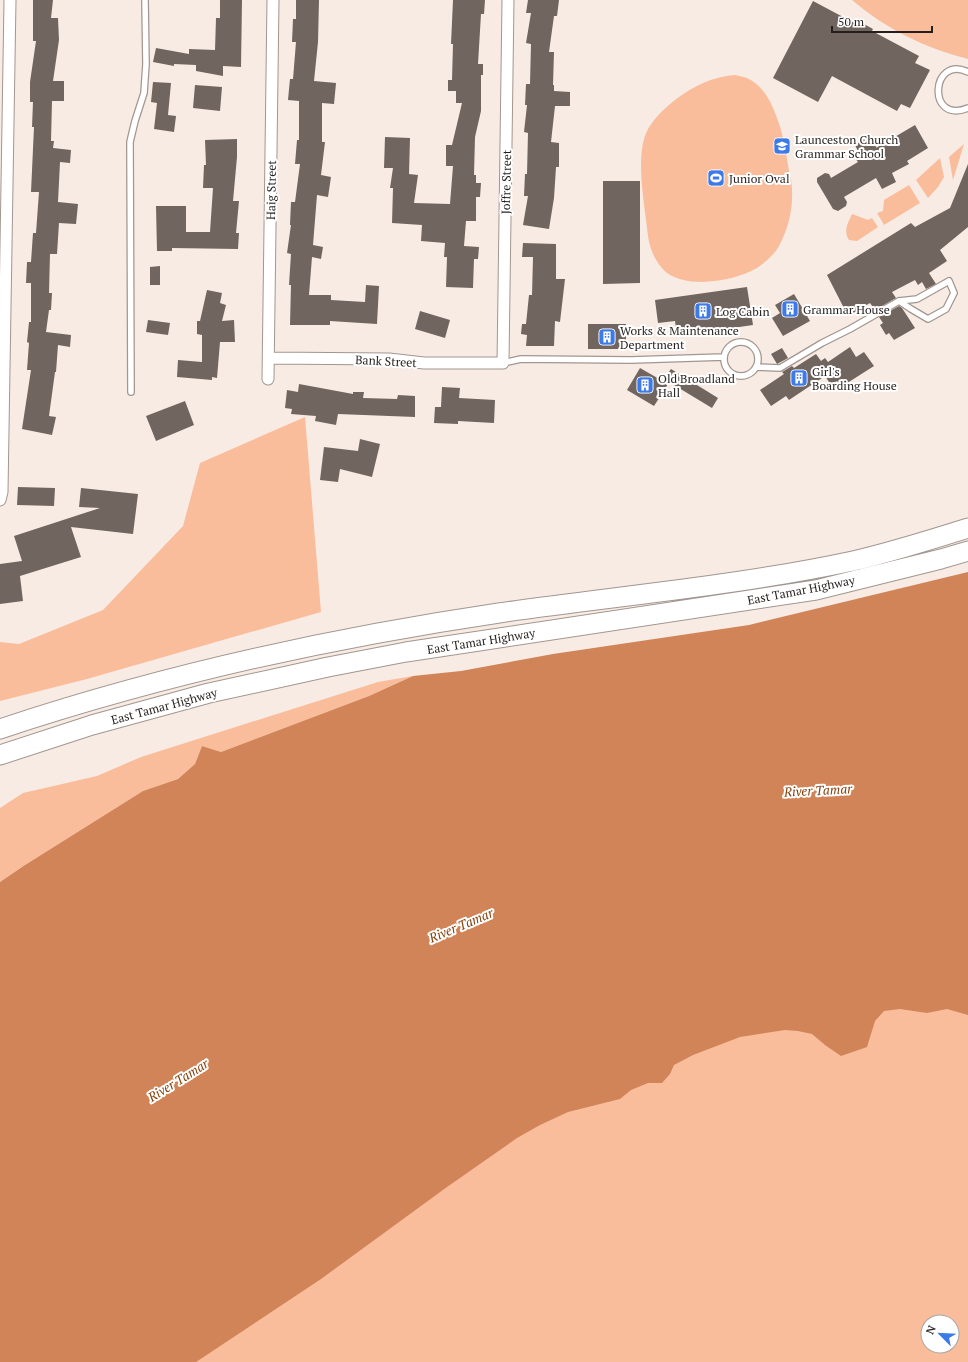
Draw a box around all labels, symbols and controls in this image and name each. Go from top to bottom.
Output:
scale bar [832,8,932,34]
text: 50 m [838,14,865,29]
place label: Launceston Church Grammar School [795,132,898,161]
school or university icon: Launceston Church Grammar School [772,136,792,156]
street label: Joffre Street [498,149,514,214]
street label: Haig Street [263,160,279,220]
sports icon: Junior Oval [706,168,726,188]
place label: Junior Oval [729,171,790,186]
building icon: Grammar House [780,299,800,319]
building icon: Log Cabin [693,301,713,321]
place label: Grammar House [803,302,890,317]
place label: Log Cabin [716,304,770,319]
place label: Works & Maintenance Department [620,323,739,352]
building icon: Works & Maintenance Department [597,327,617,347]
street label: Bank Street [355,352,418,370]
place label: Girl's Boarding House [812,364,897,393]
building icon: Girl's Boarding House [789,368,809,388]
place label: Old Broadland Hall [658,371,735,400]
building icon: Old Broadland Hall [635,375,655,395]
street label: East Tamar Highway [746,572,857,608]
street label: East Tamar Highway [426,625,537,657]
street label: East Tamar Highway [109,684,220,727]
water label: River Tamar [782,779,854,801]
water label: River Tamar [425,903,497,947]
water label: River Tamar [143,1054,213,1106]
north arrow [920,1314,960,1354]
text: N [923,1323,939,1337]

